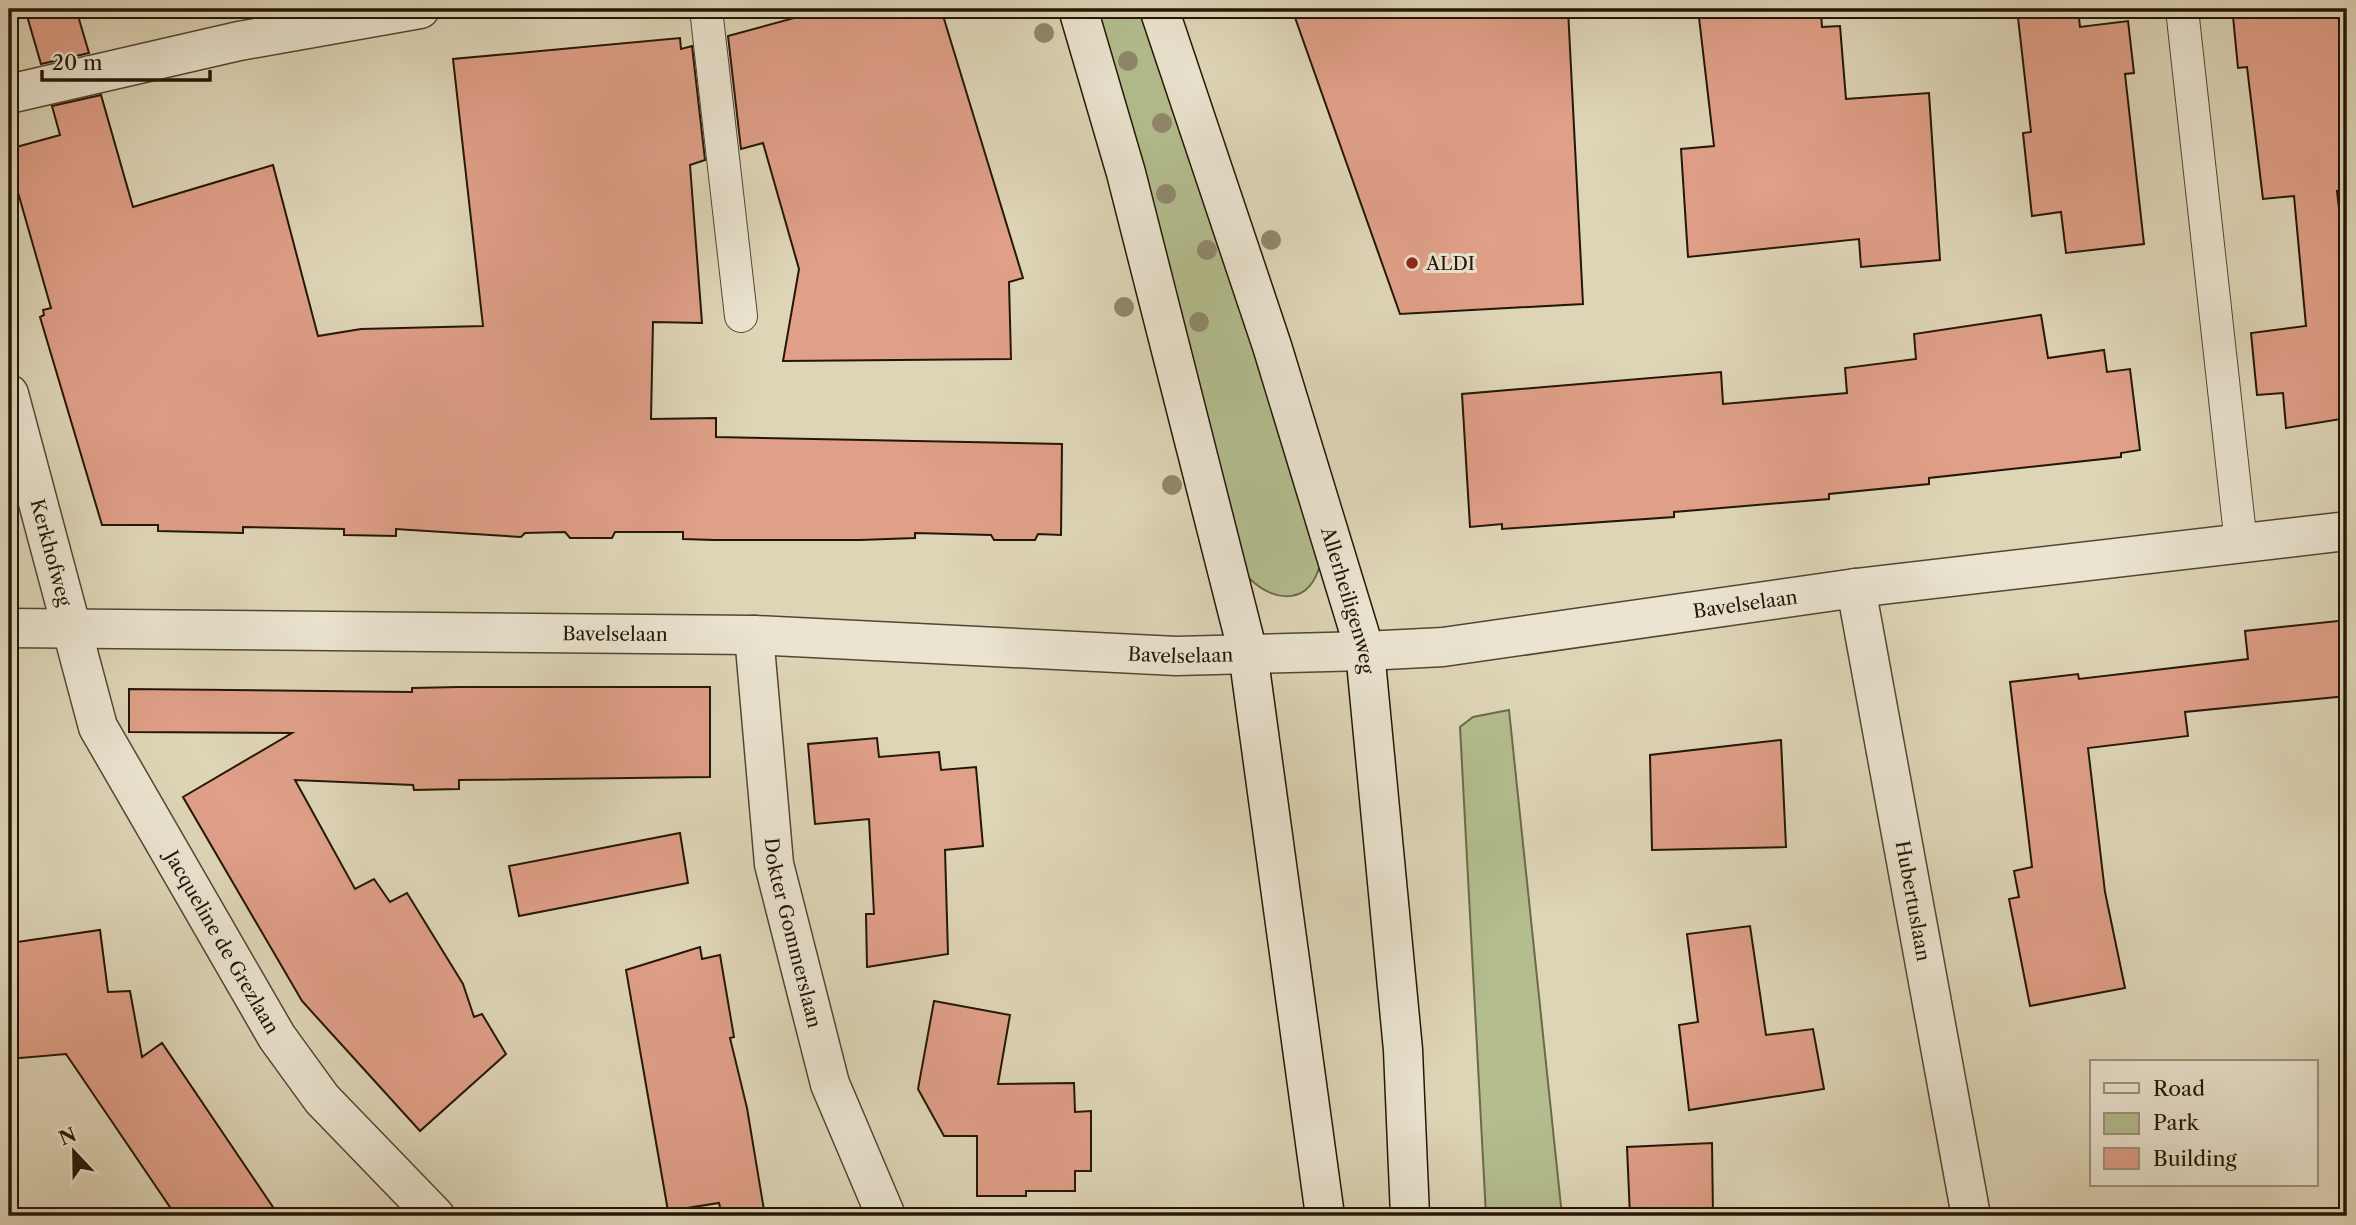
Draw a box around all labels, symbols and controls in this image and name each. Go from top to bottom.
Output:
scale bar [42,38,210,82]
text: 20 m [52,50,103,75]
place label: ALDI [1425,252,1475,275]
marker: ALDI [1404,255,1420,271]
street label: Kerkhofweg [26,496,77,610]
street label: Allerheiligenweg [1316,523,1379,676]
street label: Bavelselaan [1691,585,1799,623]
street label: Bavelselaan [562,622,668,646]
street label: Bavelselaan [1127,642,1234,668]
street label: Dokter Gommerslaan [760,837,827,1030]
street label: Hubertuslaan [1891,839,1936,963]
street label: Jacqueline de Grezlaan [159,844,284,1038]
legend [2090,1060,2318,1186]
text: Road [2153,1076,2205,1101]
text: Park [2153,1110,2199,1135]
north arrow [38,1116,108,1186]
text: N [56,1123,80,1150]
text: Building [2153,1146,2238,1171]

